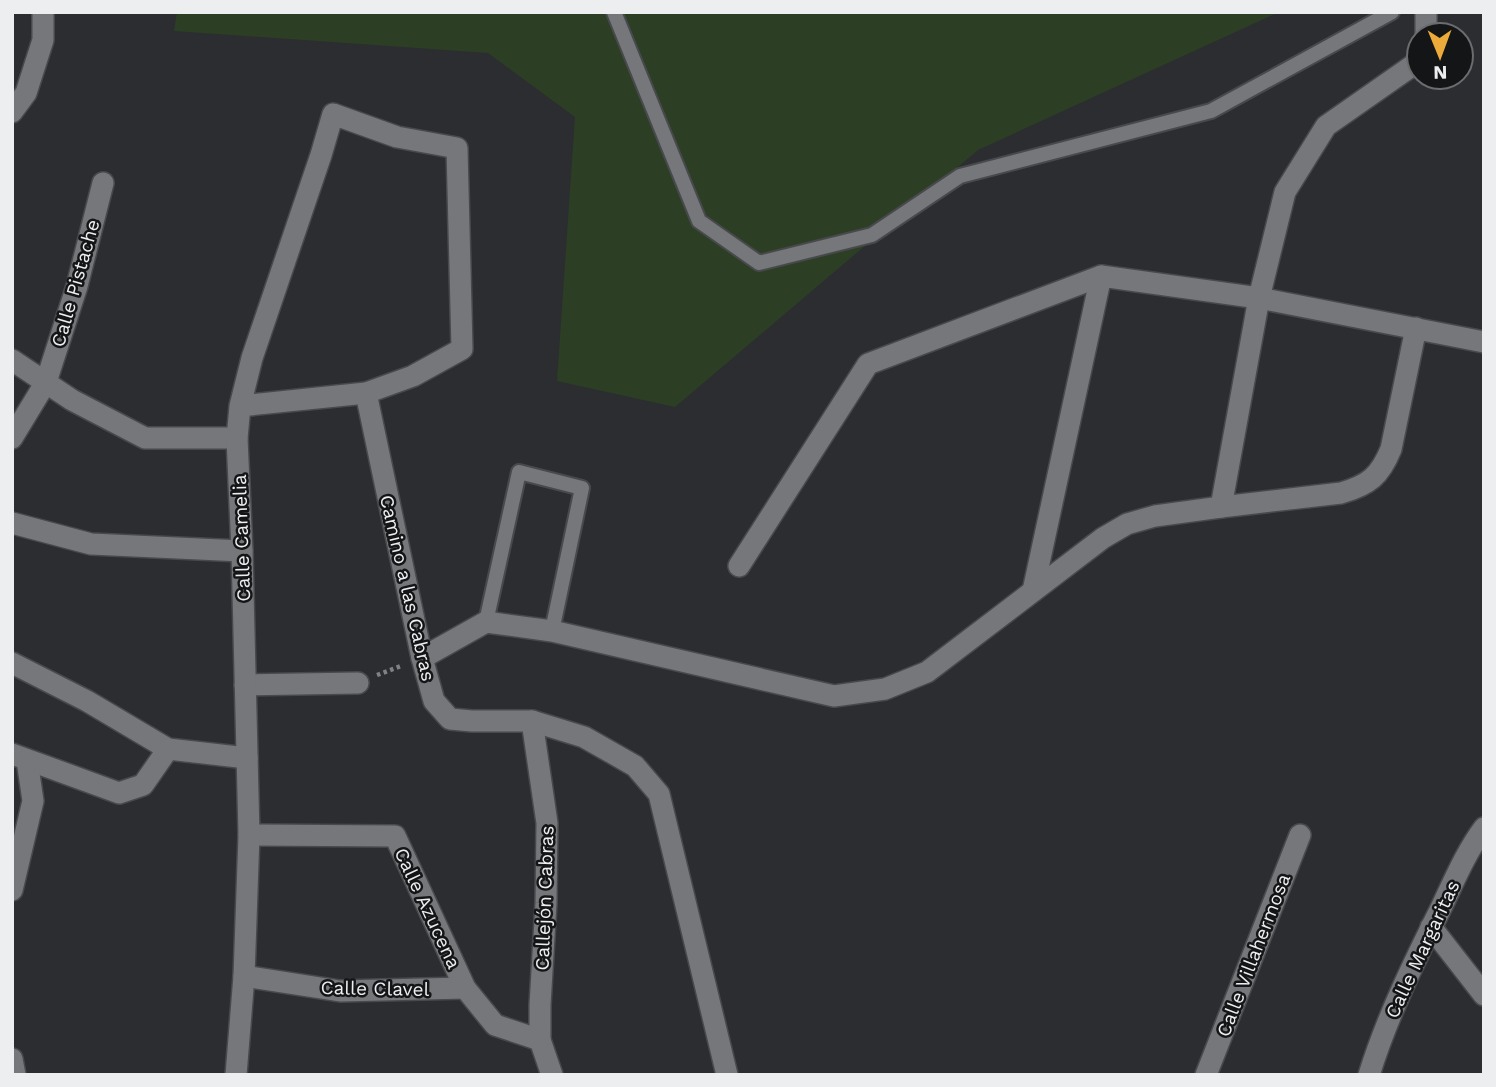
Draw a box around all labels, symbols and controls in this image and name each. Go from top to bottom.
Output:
north arrow [1405,21,1475,91]
text: N [1433,61,1448,84]
street label: Calle Pistache [46,217,105,350]
street label: Calle Camelia [228,474,255,602]
street label: Camino a las Cabras [375,493,440,683]
street label: Callejón Cabras [530,825,559,971]
street label: Calle Azucena [390,844,466,972]
street label: Calle Villahermosa [1212,870,1295,1040]
street label: Calle Margaritas [1380,877,1464,1022]
street label: Calle Clavel [320,976,430,1001]

